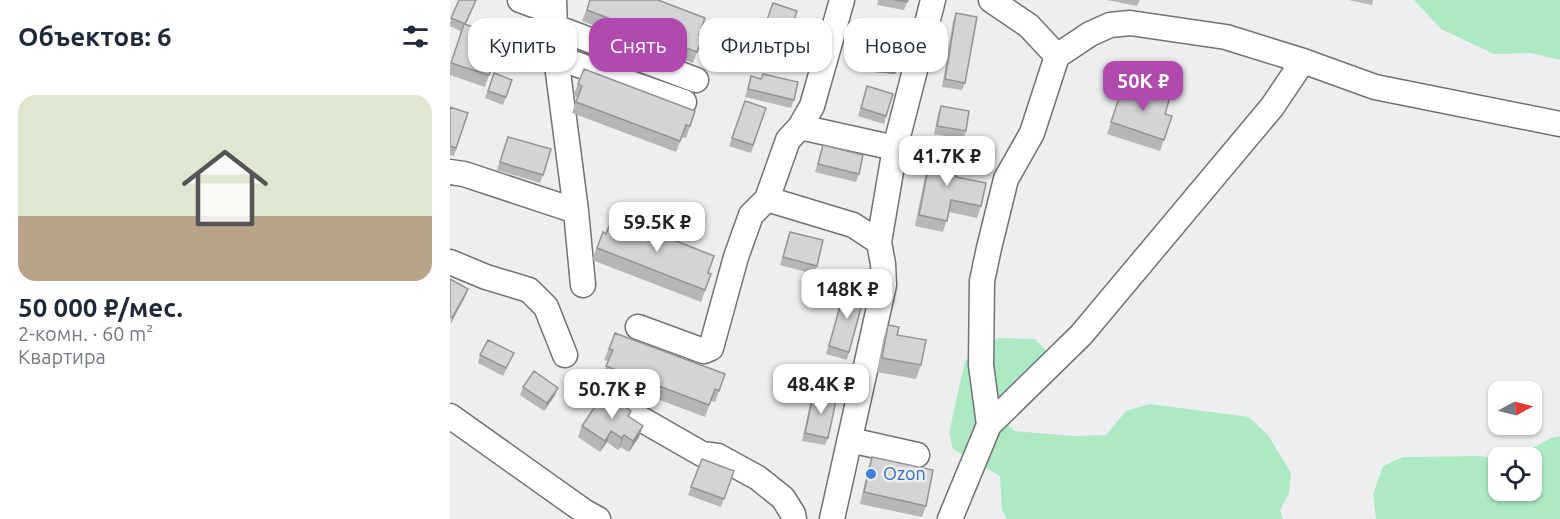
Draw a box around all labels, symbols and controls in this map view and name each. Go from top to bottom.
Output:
chip: Купить [468,18,577,72]
chip: Снять [589,18,687,72]
chip: Фильтры [699,18,832,72]
chip: Новое [844,18,948,72]
icon: filters [399,20,432,53]
text: Объектов: 6 [18,22,172,51]
pin: 50K ₽ [1101,61,1185,112]
text: 50K ₽ [1117,69,1169,92]
icon: home [171,134,279,242]
pin: 41.7K ₽ [892,136,1002,187]
text: 41.7K ₽ [913,144,981,167]
pin: 59.5K ₽ [602,202,712,253]
text: 59.5K ₽ [623,210,691,233]
pin: 148K ₽ [798,269,896,320]
text: 148K ₽ [815,277,879,300]
text: 50 000 ₽/мес. [18,293,183,322]
text: 2-комн. · 60 m² [18,322,153,345]
text: Квартира [18,345,106,368]
pin: 48.4K ₽ [766,364,876,415]
pin: 50.7K ₽ [557,369,667,420]
text: 48.4K ₽ [787,372,855,395]
text: 50.7K ₽ [578,377,646,400]
north arrow [1488,381,1542,435]
map controls [1488,381,1542,501]
button: locate [1488,447,1542,501]
place label: Ozon [883,463,926,483]
marker: Ozon [864,467,878,481]

